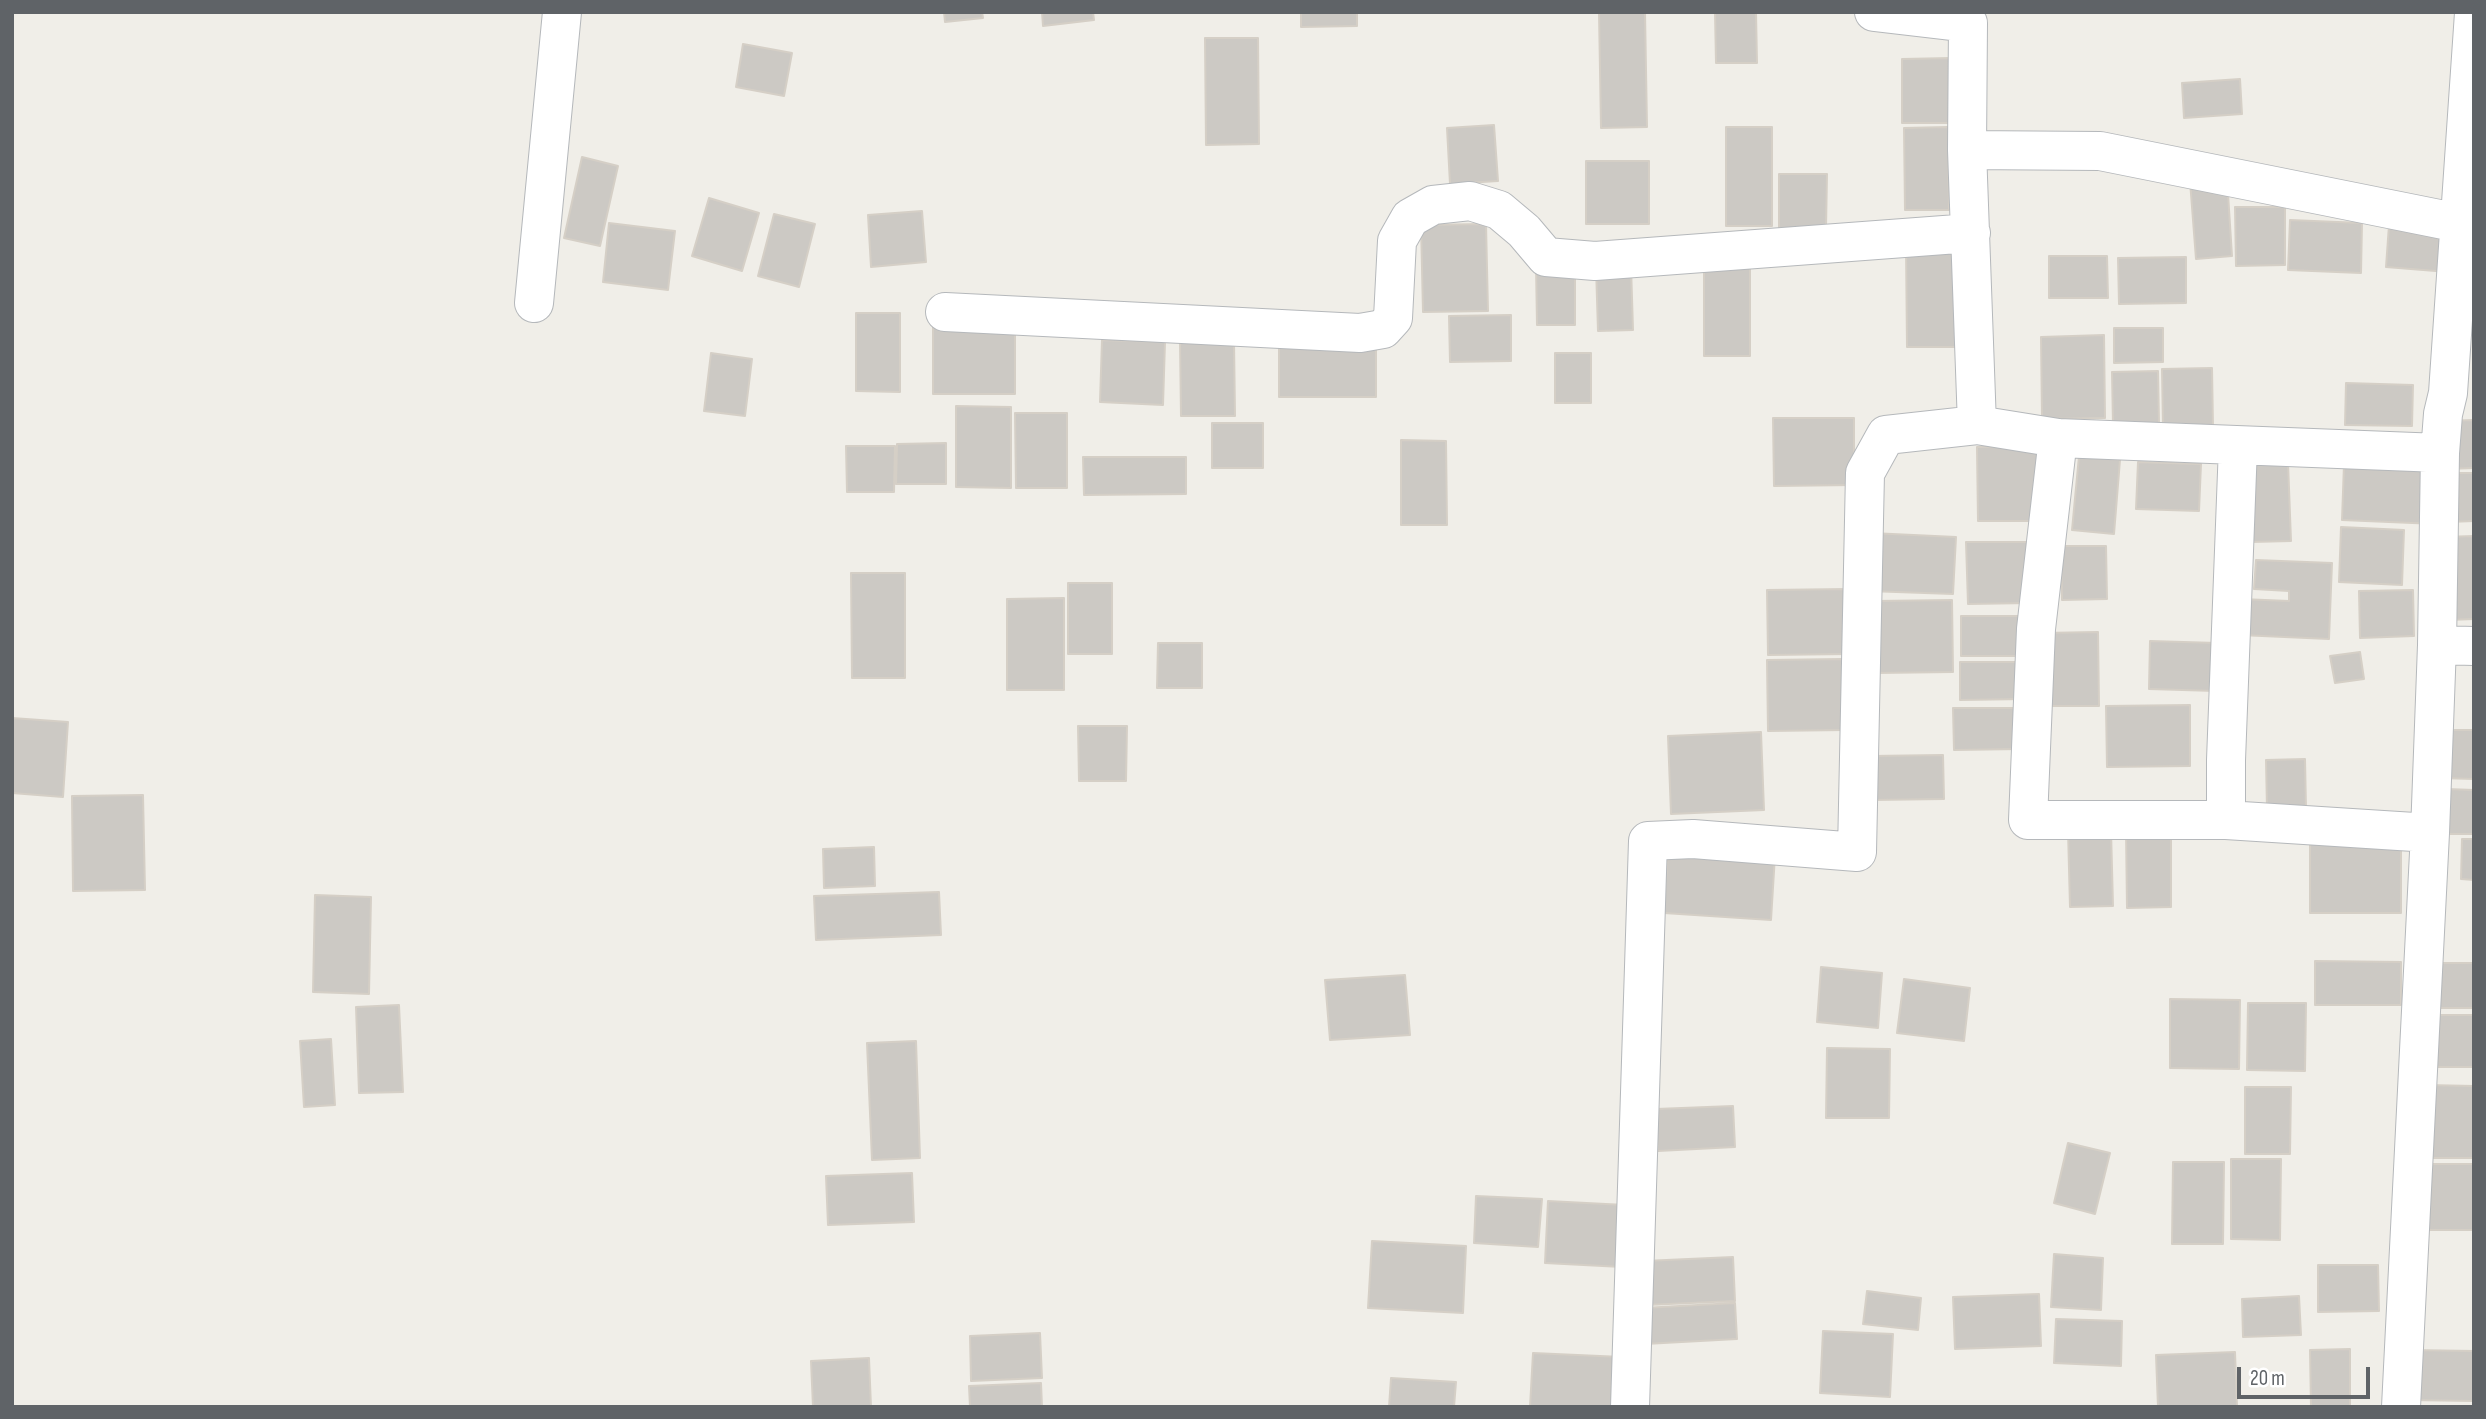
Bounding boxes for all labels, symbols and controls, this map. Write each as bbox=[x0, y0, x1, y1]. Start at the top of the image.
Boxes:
scale bar bbox=[2241, 1352, 2374, 1396]
text: 20 m bbox=[2250, 1366, 2285, 1391]

